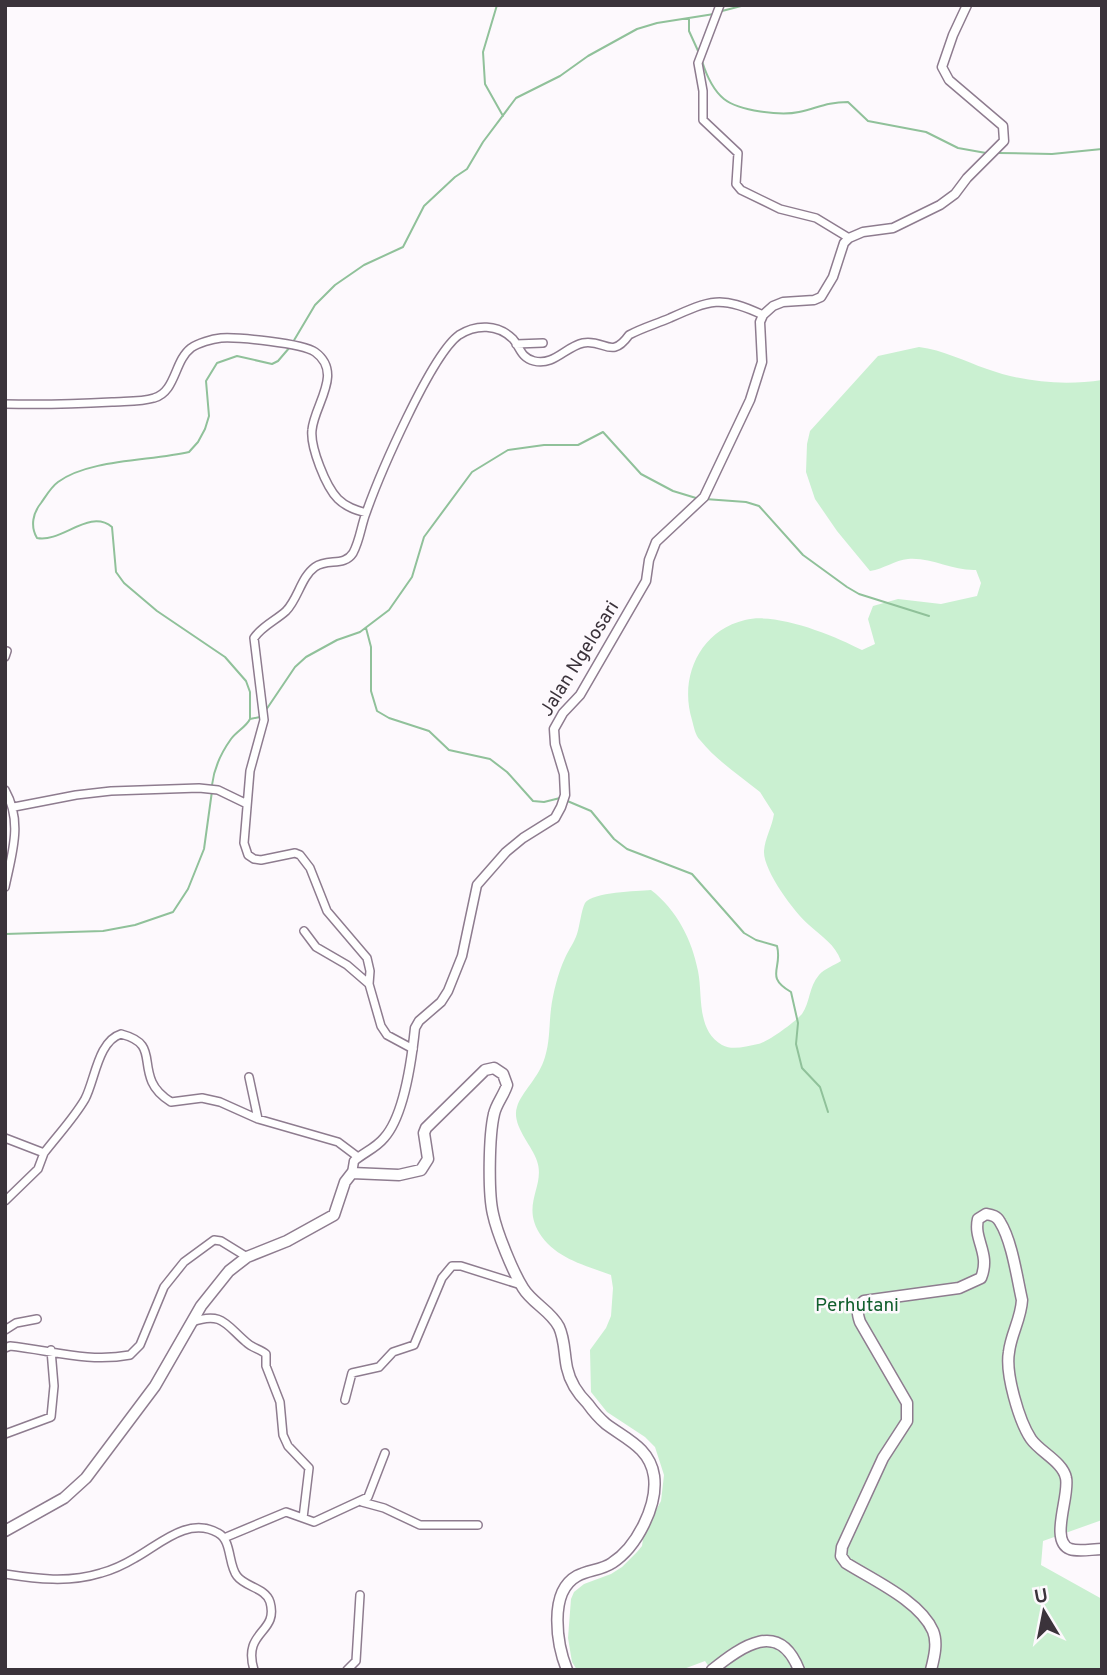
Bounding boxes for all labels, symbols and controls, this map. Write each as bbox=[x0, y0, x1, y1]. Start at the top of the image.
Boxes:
street label: Jalan Ngelosari bbox=[535, 597, 625, 721]
park label: Perhutani bbox=[815, 1294, 899, 1318]
north arrow bbox=[1009, 1577, 1079, 1647]
text: U bbox=[1033, 1584, 1050, 1610]

